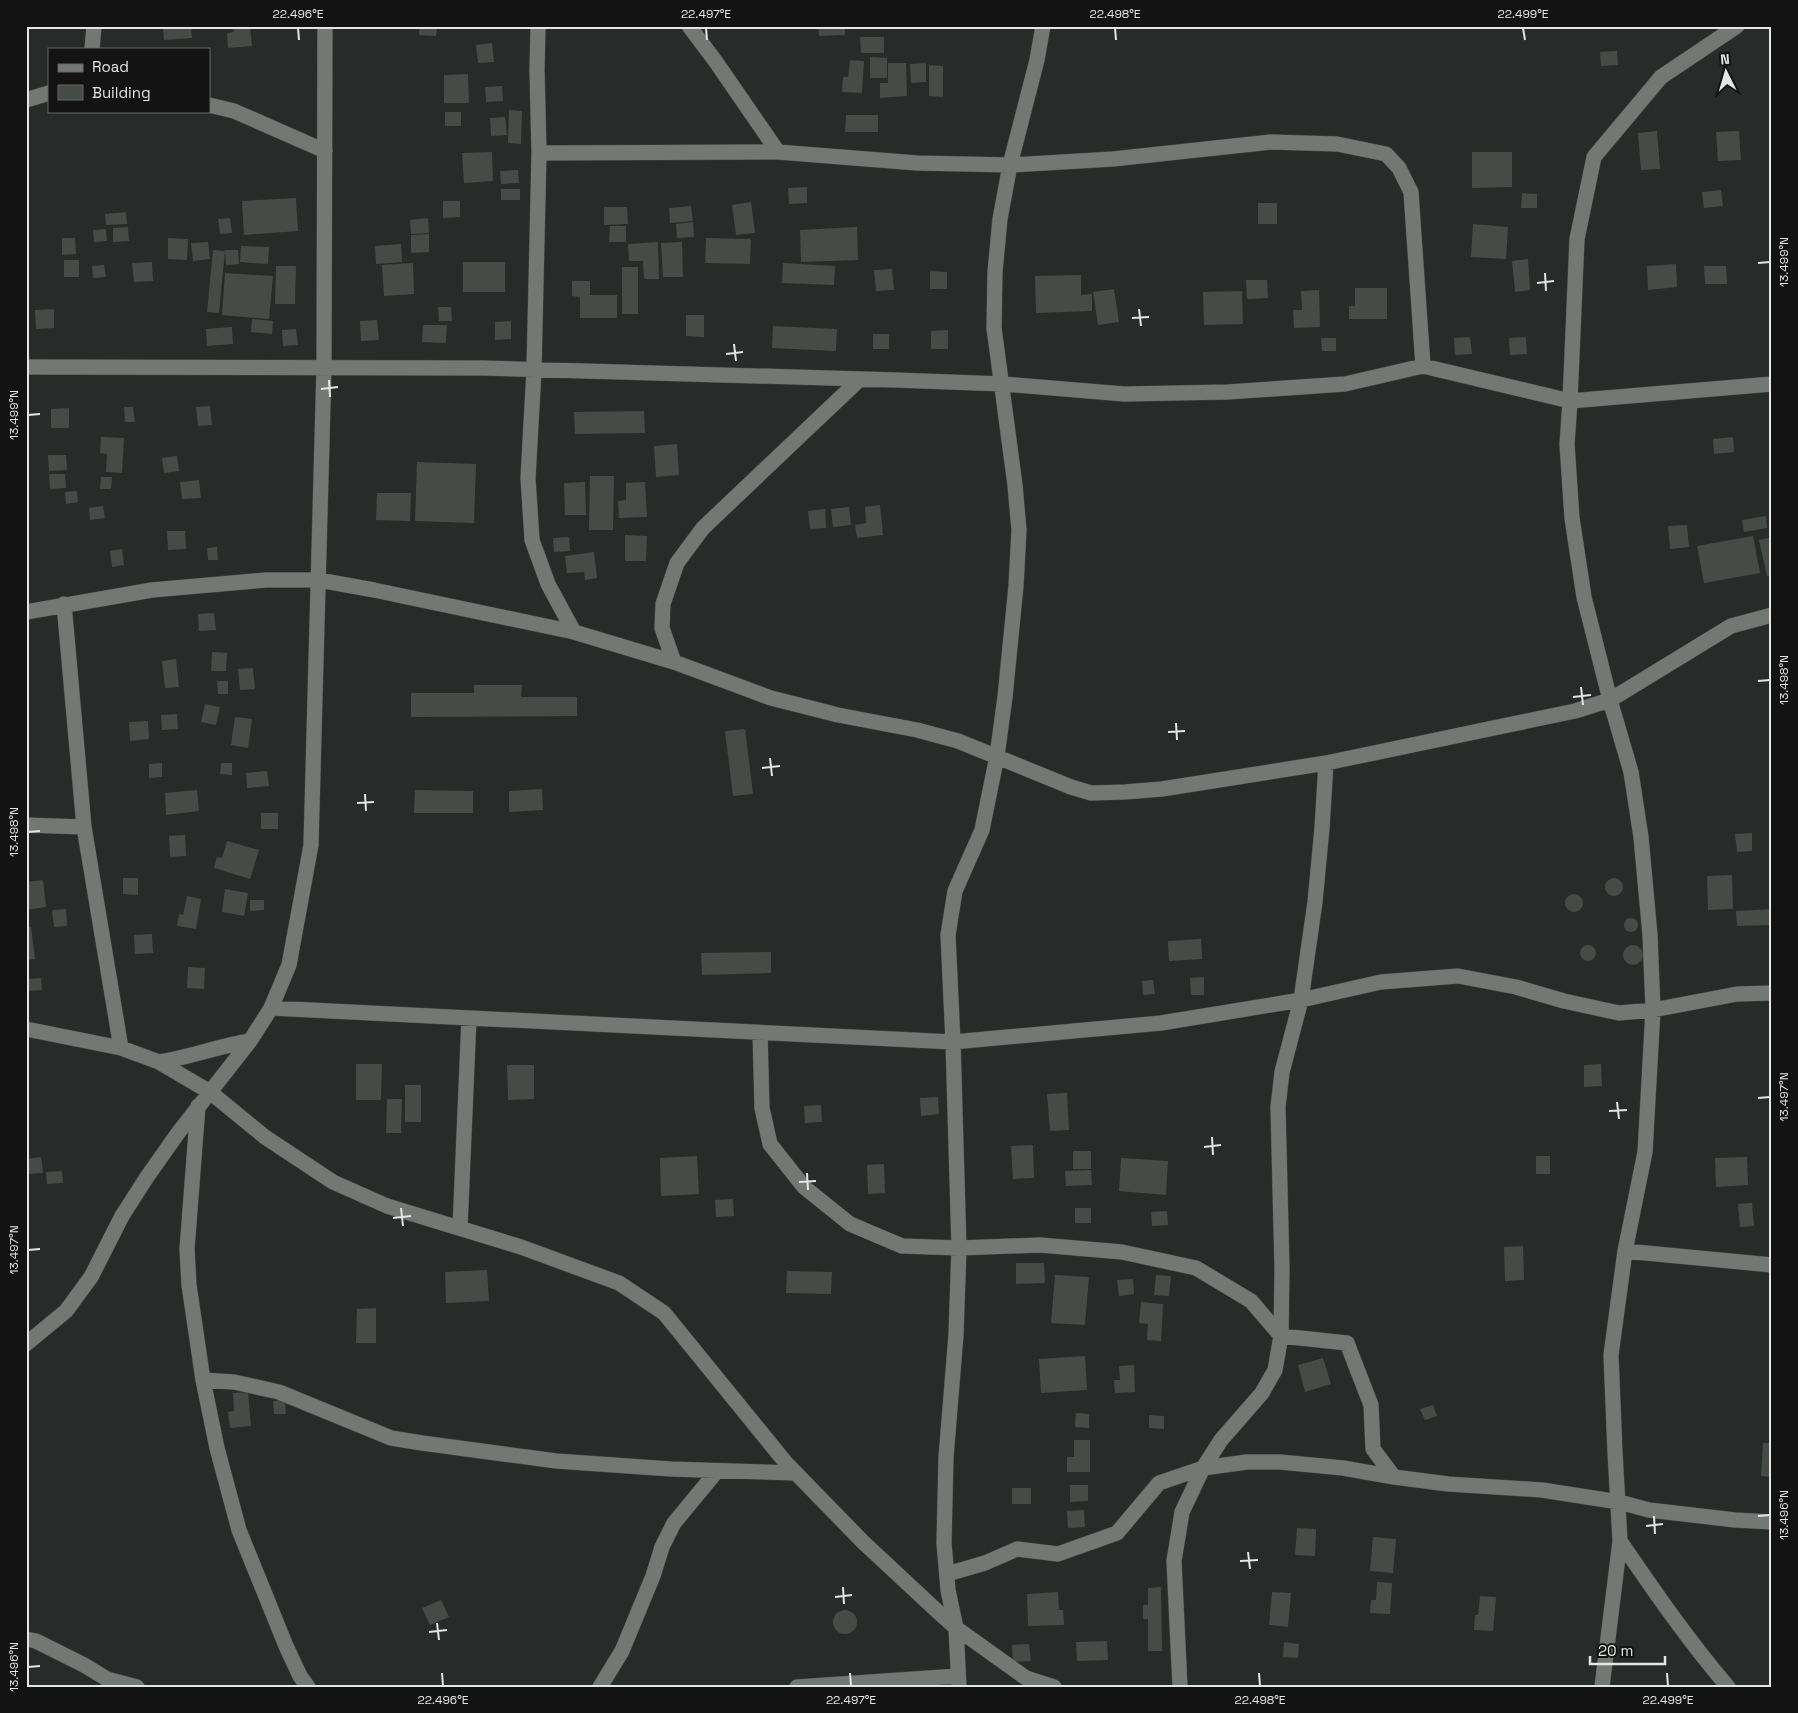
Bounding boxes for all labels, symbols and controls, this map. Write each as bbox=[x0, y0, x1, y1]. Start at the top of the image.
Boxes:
text: 22.496°E bbox=[272, 6, 324, 22]
text: 22.497°E bbox=[681, 6, 731, 22]
text: 22.498°E bbox=[1089, 6, 1141, 22]
text: 22.499°E bbox=[1497, 6, 1549, 22]
legend bbox=[48, 48, 210, 112]
north arrow bbox=[1700, 48, 1750, 98]
text: N bbox=[1719, 50, 1730, 68]
text: Road bbox=[92, 57, 129, 76]
text: Building bbox=[92, 83, 151, 102]
text: 13.499°N bbox=[1776, 237, 1792, 287]
text: 13.499°N bbox=[6, 390, 22, 440]
text: 13.498°N bbox=[1776, 655, 1792, 705]
text: 13.498°N bbox=[6, 807, 22, 857]
text: 13.497°N bbox=[1776, 1072, 1792, 1122]
text: 13.497°N bbox=[6, 1225, 22, 1275]
text: 13.496°N bbox=[1776, 1490, 1792, 1540]
scale bar bbox=[1590, 1633, 1666, 1665]
text: 20 m bbox=[1598, 1641, 1633, 1660]
text: 13.496°N bbox=[6, 1642, 22, 1692]
text: 22.496°E bbox=[417, 1692, 469, 1708]
text: 22.497°E bbox=[826, 1692, 876, 1708]
text: 22.498°E bbox=[1234, 1692, 1286, 1708]
text: 22.499°E bbox=[1642, 1692, 1694, 1708]

